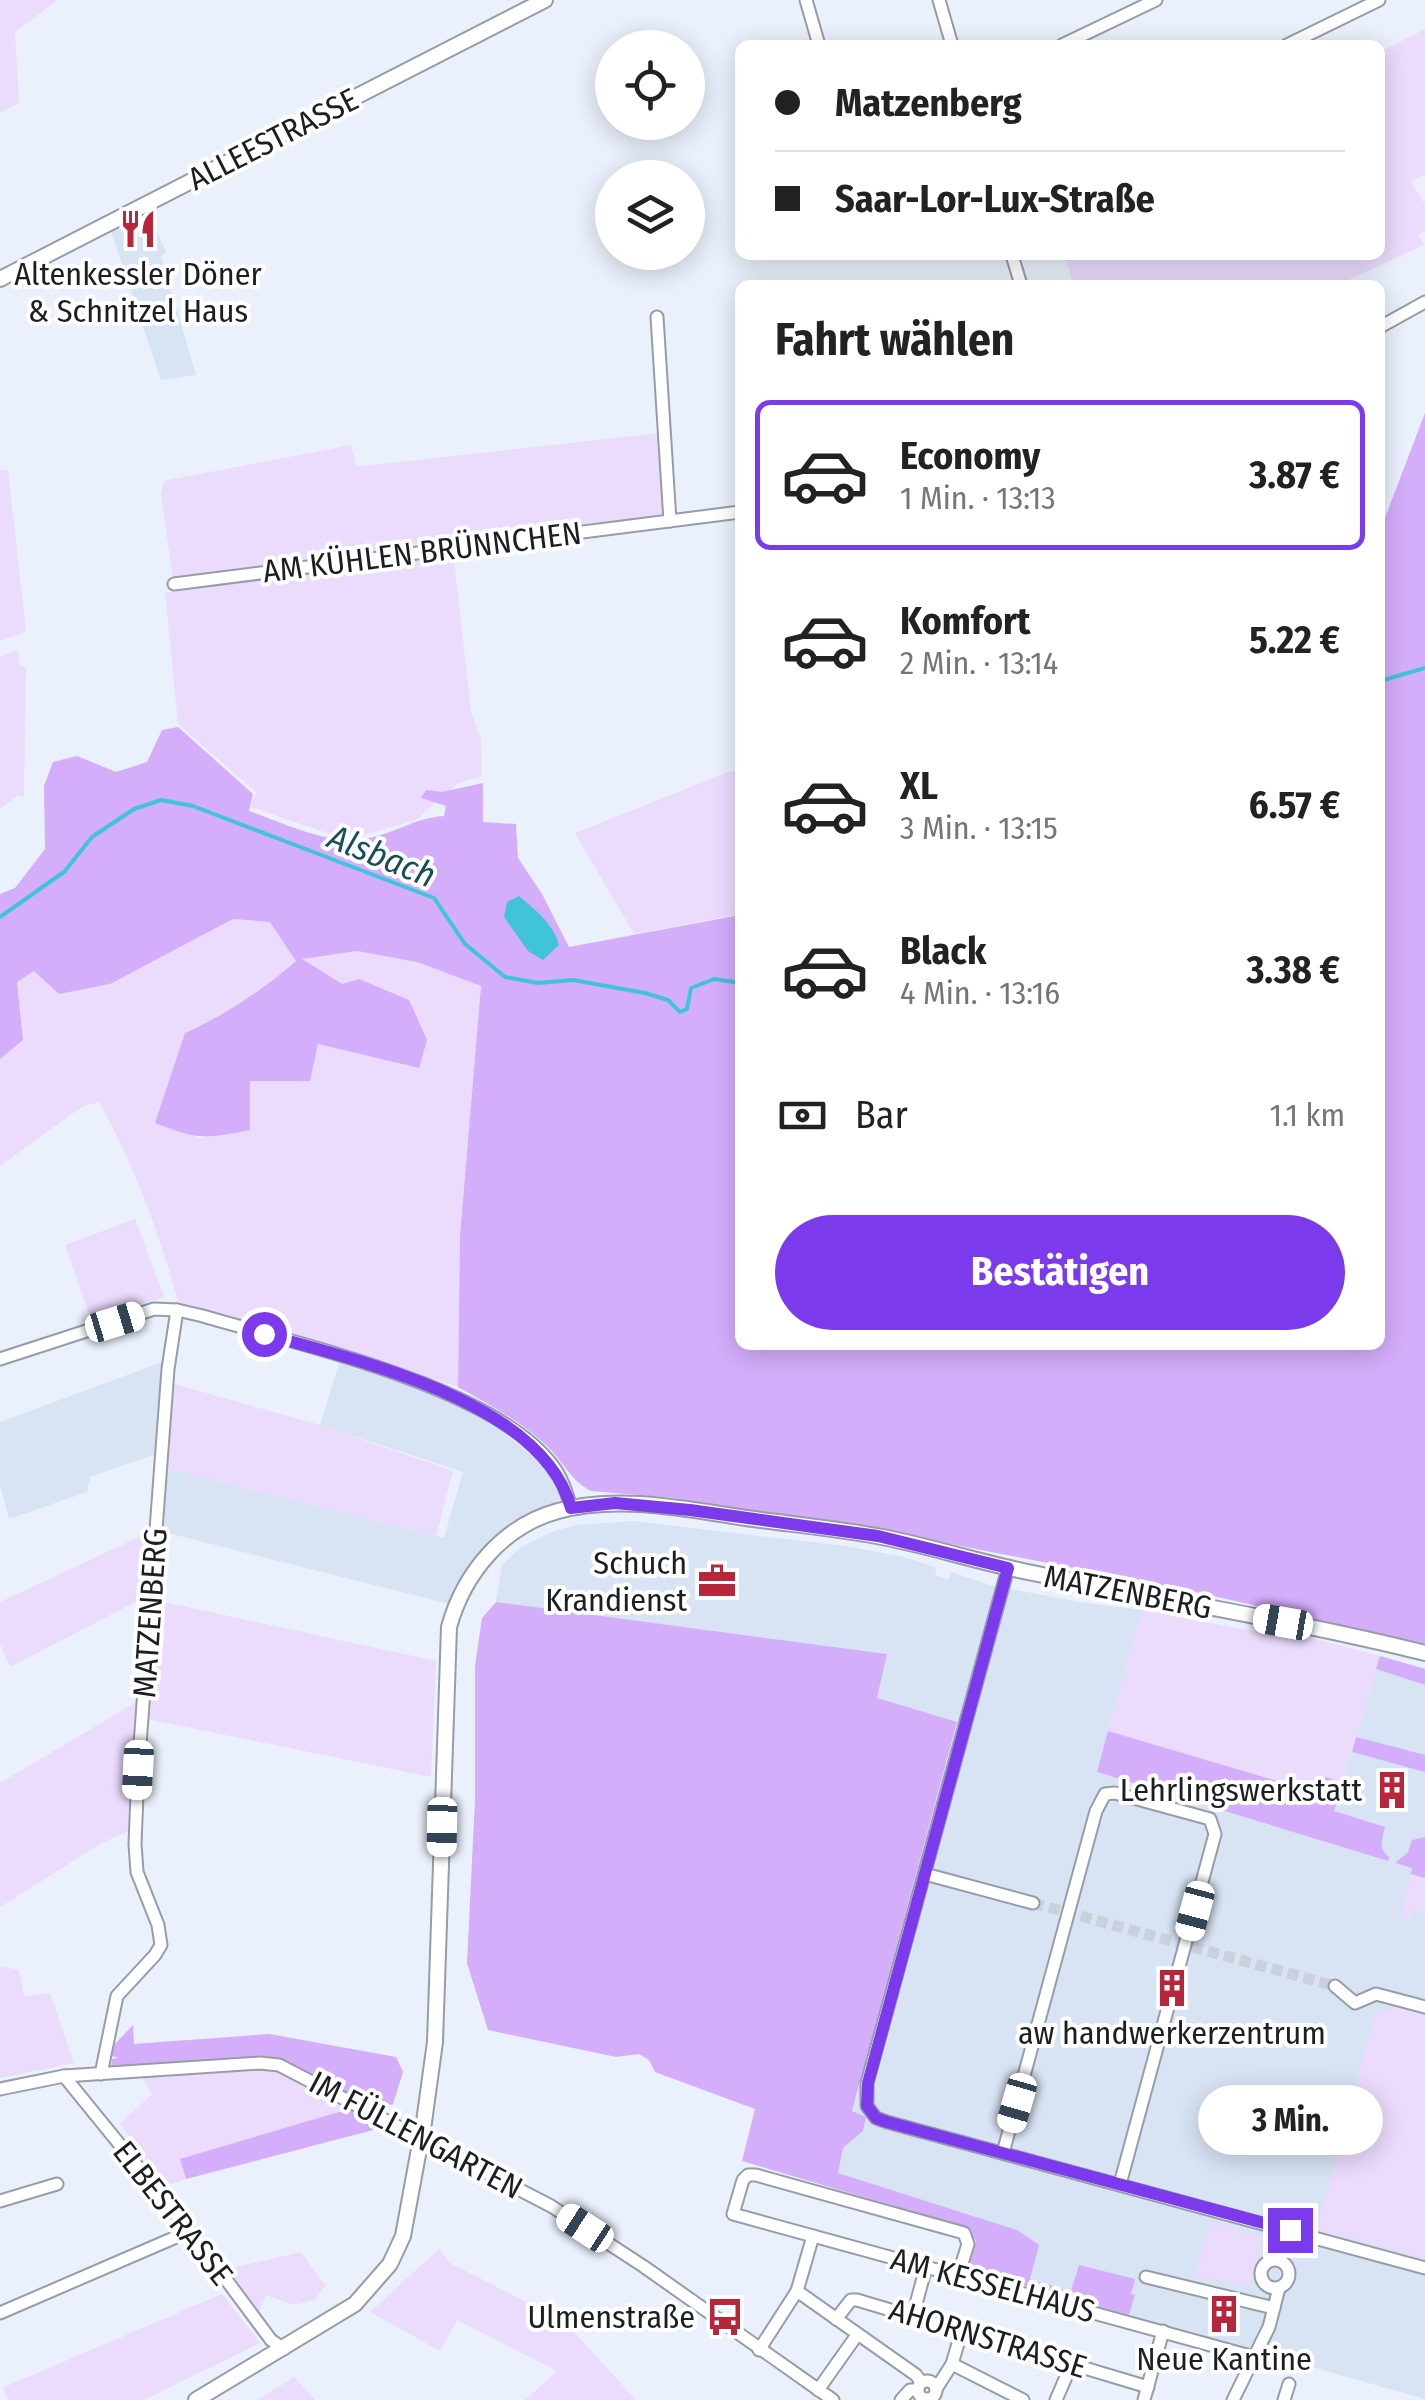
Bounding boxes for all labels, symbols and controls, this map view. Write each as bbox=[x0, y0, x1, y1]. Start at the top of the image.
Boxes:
map controls bbox=[595, 30, 705, 270]
button: locate bbox=[595, 30, 705, 140]
street label: ALLEESTRASSE bbox=[182, 80, 364, 198]
text: Matzenberg bbox=[835, 80, 1022, 126]
button: layers bbox=[595, 160, 705, 270]
text: Saar-Lor-Lux-Straße bbox=[835, 176, 1155, 222]
restaurant icon: Altenkessler Döner & Schnitzel Haus bbox=[117, 208, 159, 250]
place label: Altenkessler Döner & Schnitzel Haus bbox=[14, 255, 262, 330]
text: Fahrt wählen bbox=[775, 313, 1014, 367]
icon: car bbox=[780, 430, 870, 520]
text: Economy bbox=[900, 433, 1040, 479]
text: 3.87 € bbox=[1249, 452, 1340, 498]
text: 1 Min. · 13:13 bbox=[900, 479, 1056, 517]
street label: AM KÜHLEN BRÜNNCHEN bbox=[261, 514, 583, 590]
icon: car bbox=[780, 595, 870, 685]
text: Komfort bbox=[900, 598, 1030, 644]
text: 5.22 € bbox=[1249, 617, 1340, 663]
text: 2 Min. · 13:14 bbox=[900, 644, 1058, 682]
icon: car bbox=[780, 760, 870, 850]
text: XL bbox=[900, 763, 938, 809]
text: 6.57 € bbox=[1249, 782, 1340, 828]
text: 3 Min. · 13:15 bbox=[900, 809, 1058, 847]
water label: Alsbach bbox=[320, 815, 442, 896]
icon: car bbox=[780, 925, 870, 1015]
text: Black bbox=[900, 928, 986, 974]
text: 3.38 € bbox=[1246, 947, 1340, 993]
text: 4 Min. · 13:16 bbox=[900, 974, 1060, 1012]
icon: cash bbox=[775, 1088, 830, 1143]
text: Bar bbox=[855, 1092, 908, 1138]
text: 1.1 km bbox=[1269, 1096, 1345, 1134]
button: Bestätigen bbox=[775, 1215, 1345, 1330]
car bbox=[82, 1299, 148, 1345]
route start bbox=[242, 1312, 287, 1357]
street label: MATZENBERG bbox=[125, 1527, 175, 1699]
place label: Schuch Krandienst bbox=[545, 1544, 688, 1619]
street label: MATZENBERG bbox=[1041, 1557, 1215, 1627]
office icon: Schuch Krandienst bbox=[696, 1560, 738, 1602]
car bbox=[1251, 1602, 1315, 1642]
car bbox=[121, 1739, 155, 1801]
building icon: Lehrlingswerkstatt bbox=[1371, 1769, 1413, 1811]
place label: Lehrlingswerkstatt bbox=[1120, 1771, 1363, 1809]
car bbox=[426, 1797, 458, 1857]
car bbox=[1173, 1878, 1217, 1944]
building icon: aw handwerkerzentrum bbox=[1151, 1967, 1193, 2009]
place label: aw handwerkerzentrum bbox=[1018, 2014, 1326, 2052]
street label: IM FÜLLENGARTEN bbox=[303, 2063, 529, 2207]
car bbox=[994, 2070, 1040, 2136]
callout: 3 Min. bbox=[1198, 2085, 1382, 2155]
text: 3 Min. bbox=[1252, 2101, 1329, 2139]
street label: ELBESTRASSE bbox=[105, 2134, 241, 2292]
car bbox=[552, 2199, 618, 2257]
route end bbox=[1268, 2208, 1313, 2253]
street label: AM KESSELHAUS bbox=[887, 2240, 1099, 2330]
street label: AHORNSTRASSE bbox=[885, 2290, 1091, 2386]
building icon: Neue Kantine bbox=[1203, 2293, 1245, 2335]
bus stop icon: Ulmenstraße bbox=[704, 2296, 746, 2338]
place label: Ulmenstraße bbox=[528, 2298, 695, 2336]
place label: Neue Kantine bbox=[1136, 2340, 1312, 2378]

